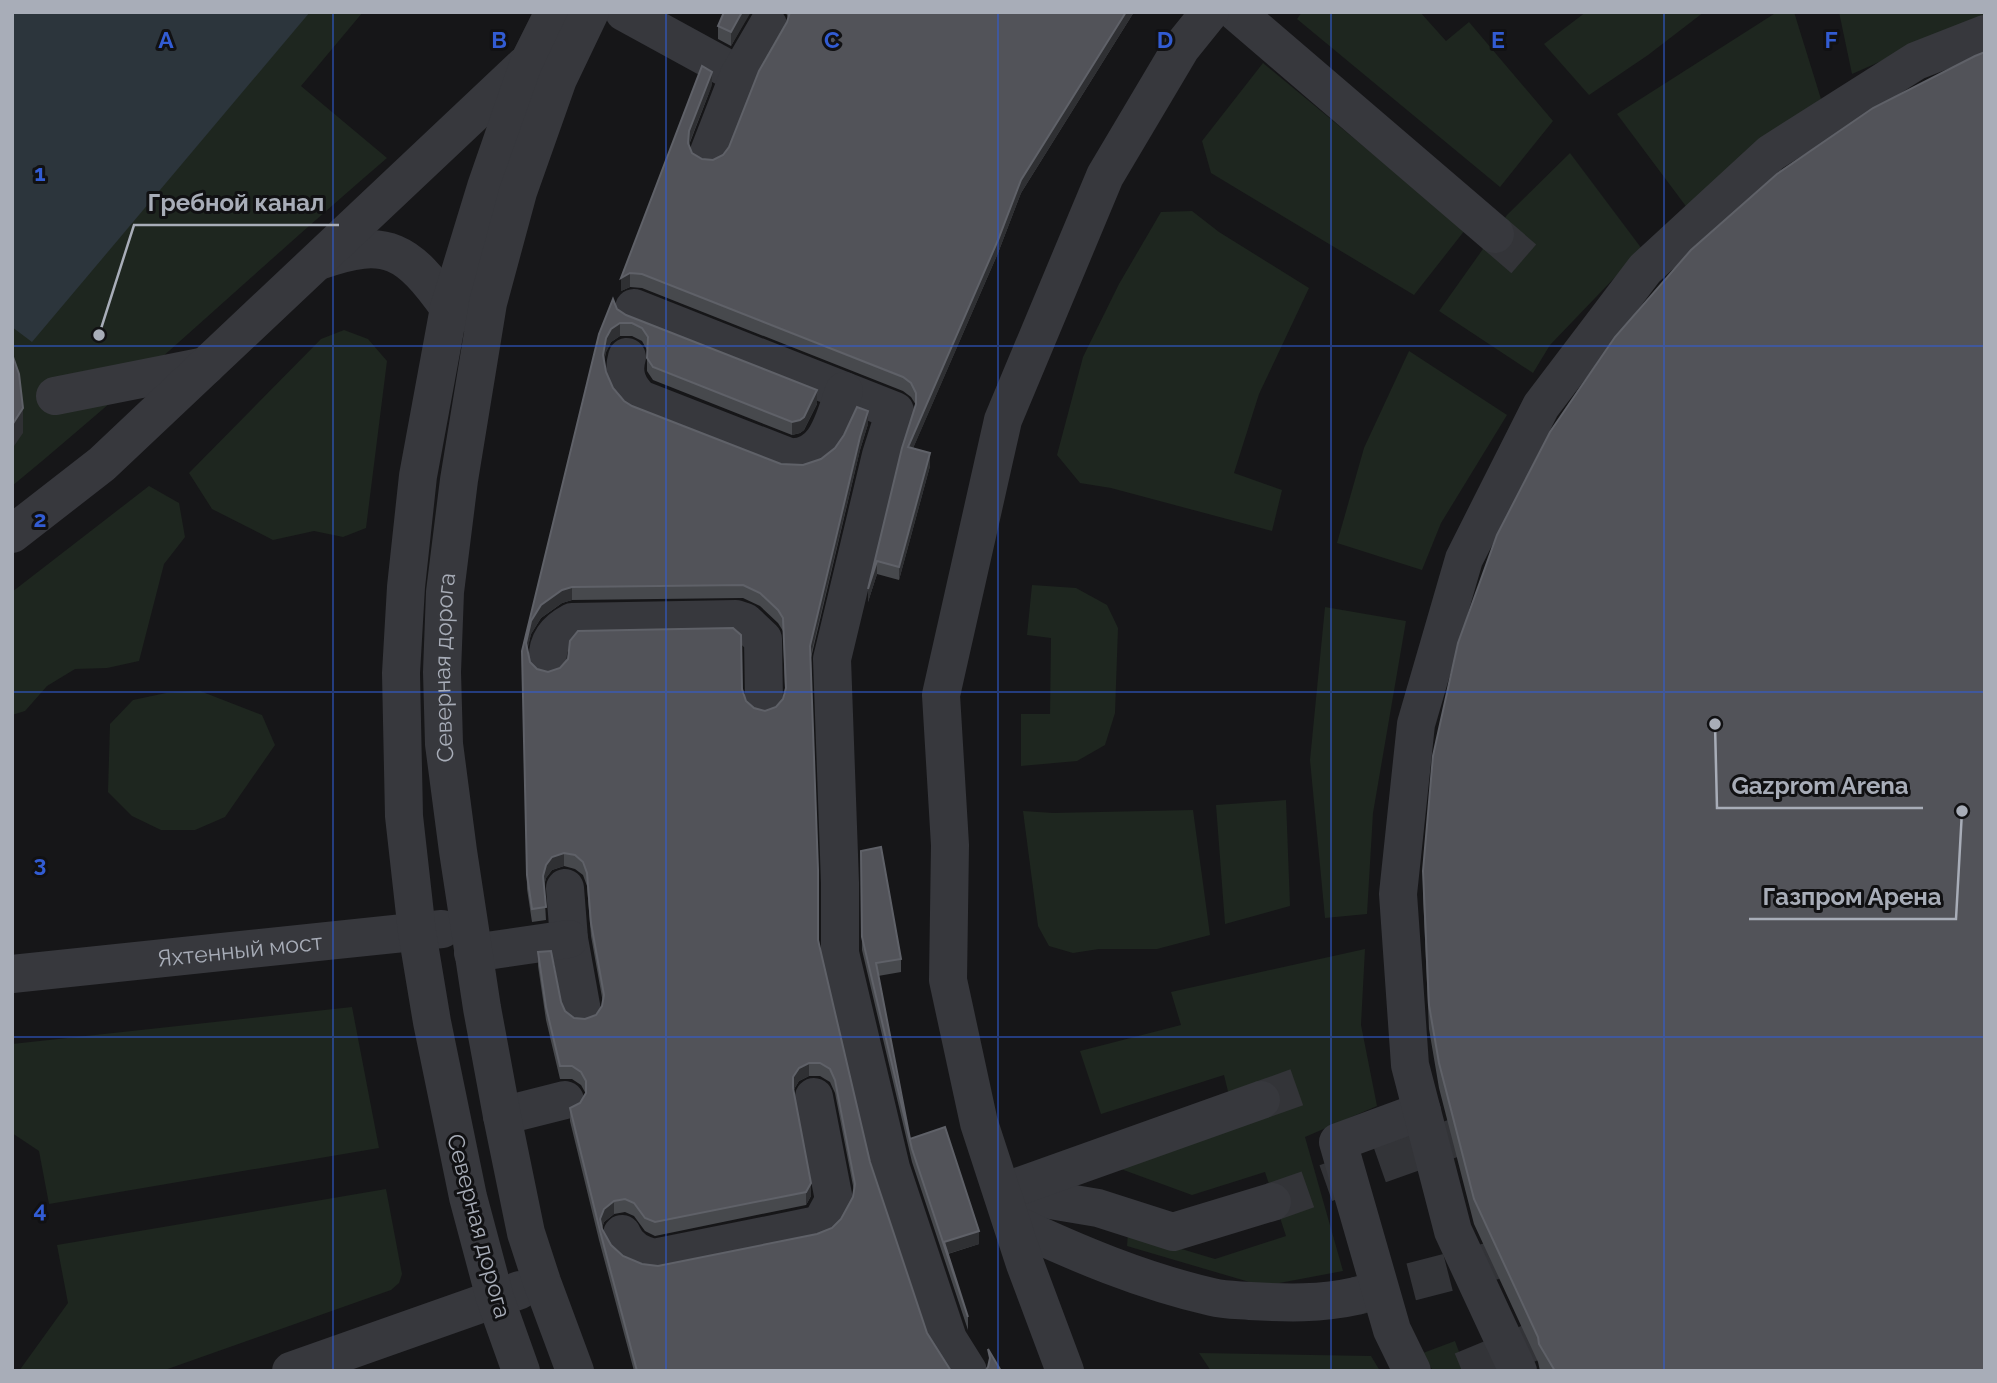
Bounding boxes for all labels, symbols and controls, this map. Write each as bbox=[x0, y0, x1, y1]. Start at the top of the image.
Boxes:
text: A bbox=[158, 26, 174, 53]
text: B bbox=[491, 26, 507, 53]
text: C bbox=[824, 26, 840, 53]
text: D bbox=[1157, 26, 1173, 53]
text: E bbox=[1491, 26, 1505, 53]
text: F bbox=[1824, 26, 1838, 53]
text: 1 bbox=[34, 159, 46, 186]
callout: Гребной канал bbox=[134, 180, 339, 225]
text: Гребной канал bbox=[148, 188, 324, 217]
text: 2 bbox=[34, 505, 46, 532]
street label: Северная дорога bbox=[428, 571, 460, 764]
callout: Gazprom Arena bbox=[1717, 763, 1923, 808]
text: Gazprom Arena bbox=[1731, 771, 1909, 800]
text: 3 bbox=[34, 850, 46, 877]
callout: Газпром Арена bbox=[1749, 874, 1956, 919]
text: Газпром Арена bbox=[1762, 882, 1942, 911]
street label: Яхтенный мост bbox=[156, 928, 324, 972]
street label: Северная дорога bbox=[442, 1131, 517, 1321]
text: 4 bbox=[33, 1196, 47, 1223]

